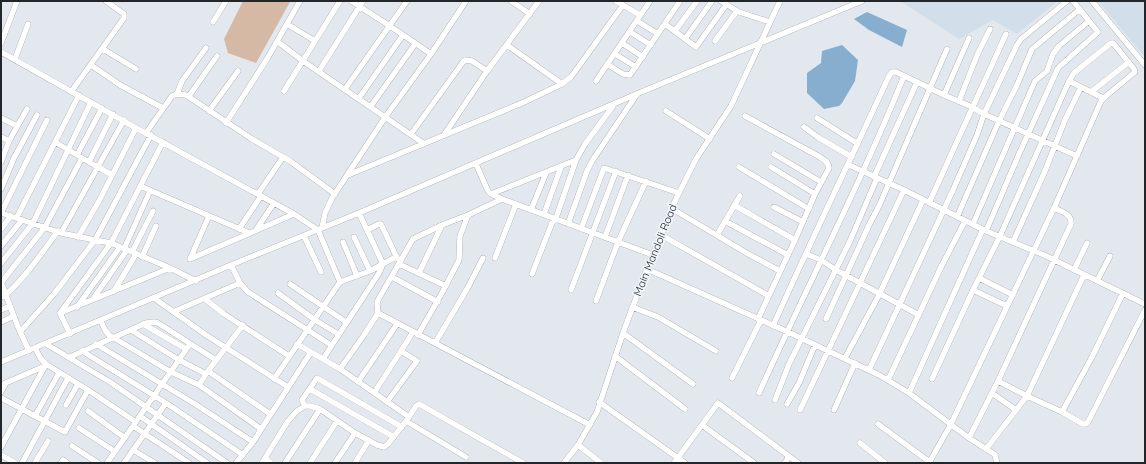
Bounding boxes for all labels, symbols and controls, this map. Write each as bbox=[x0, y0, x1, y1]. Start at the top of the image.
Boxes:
street label: Main Mandoli Road bbox=[630, 202, 680, 298]

